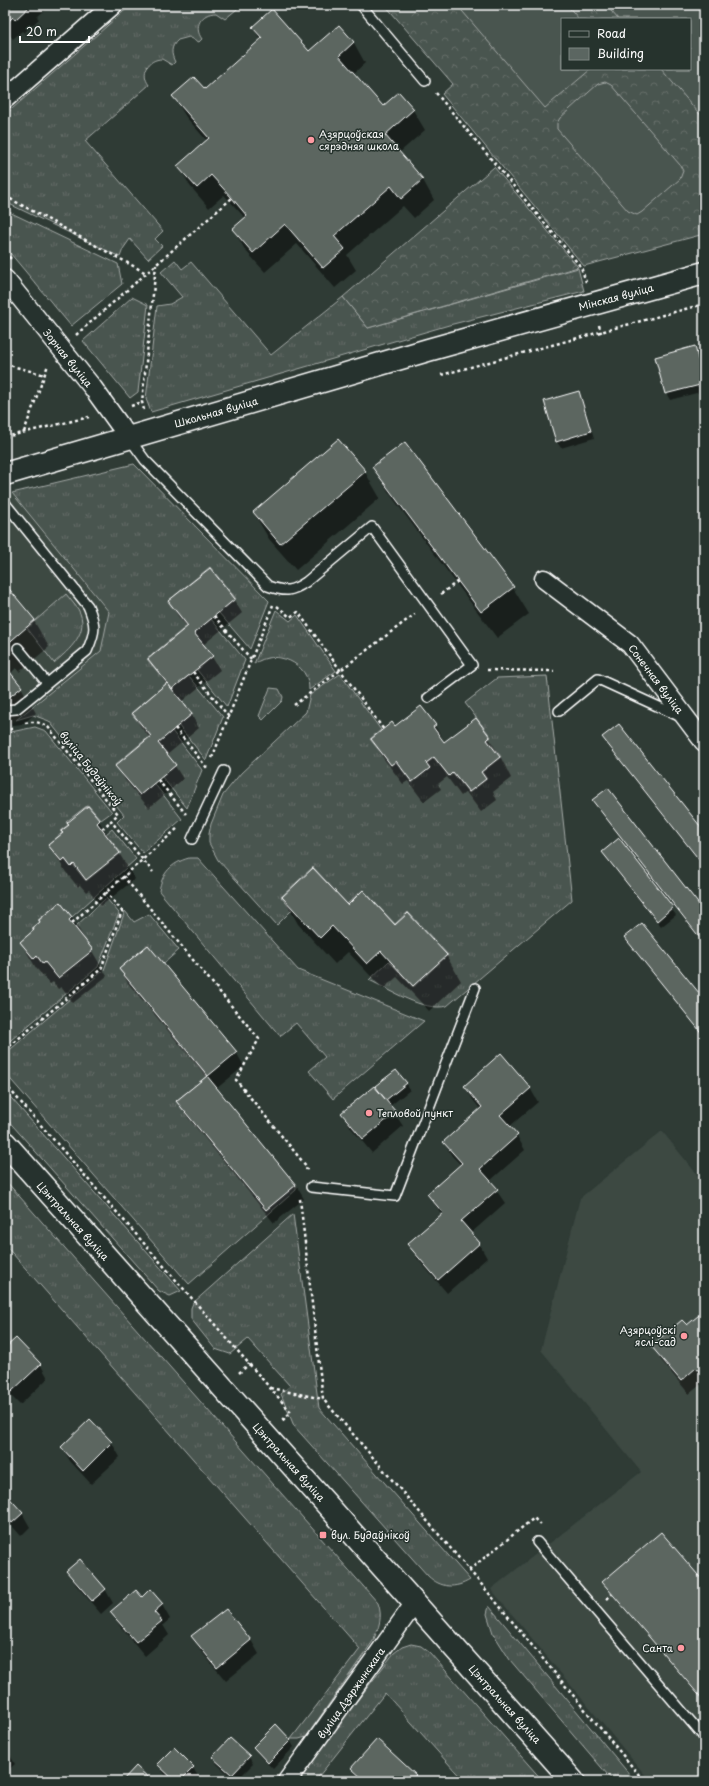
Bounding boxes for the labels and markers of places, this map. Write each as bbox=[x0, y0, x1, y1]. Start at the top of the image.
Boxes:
place label: Азярцоўская сярэдняя школа bbox=[319, 126, 400, 153]
marker: Азярцоўская сярэдняя школа bbox=[306, 135, 316, 145]
place label: Тепловой пункт bbox=[377, 1105, 453, 1121]
marker: Тепловой пункт bbox=[364, 1108, 374, 1118]
place label: Азярцоўскі яслі-сад bbox=[620, 1322, 676, 1349]
marker: Азярцоўскі яслі-сад bbox=[679, 1331, 689, 1341]
place label: вул. Будаўнікоў bbox=[331, 1527, 410, 1543]
marker: вул. Будаўнікоў bbox=[318, 1530, 328, 1540]
place label: Санта bbox=[642, 1640, 674, 1655]
marker: Санта bbox=[676, 1643, 686, 1653]

